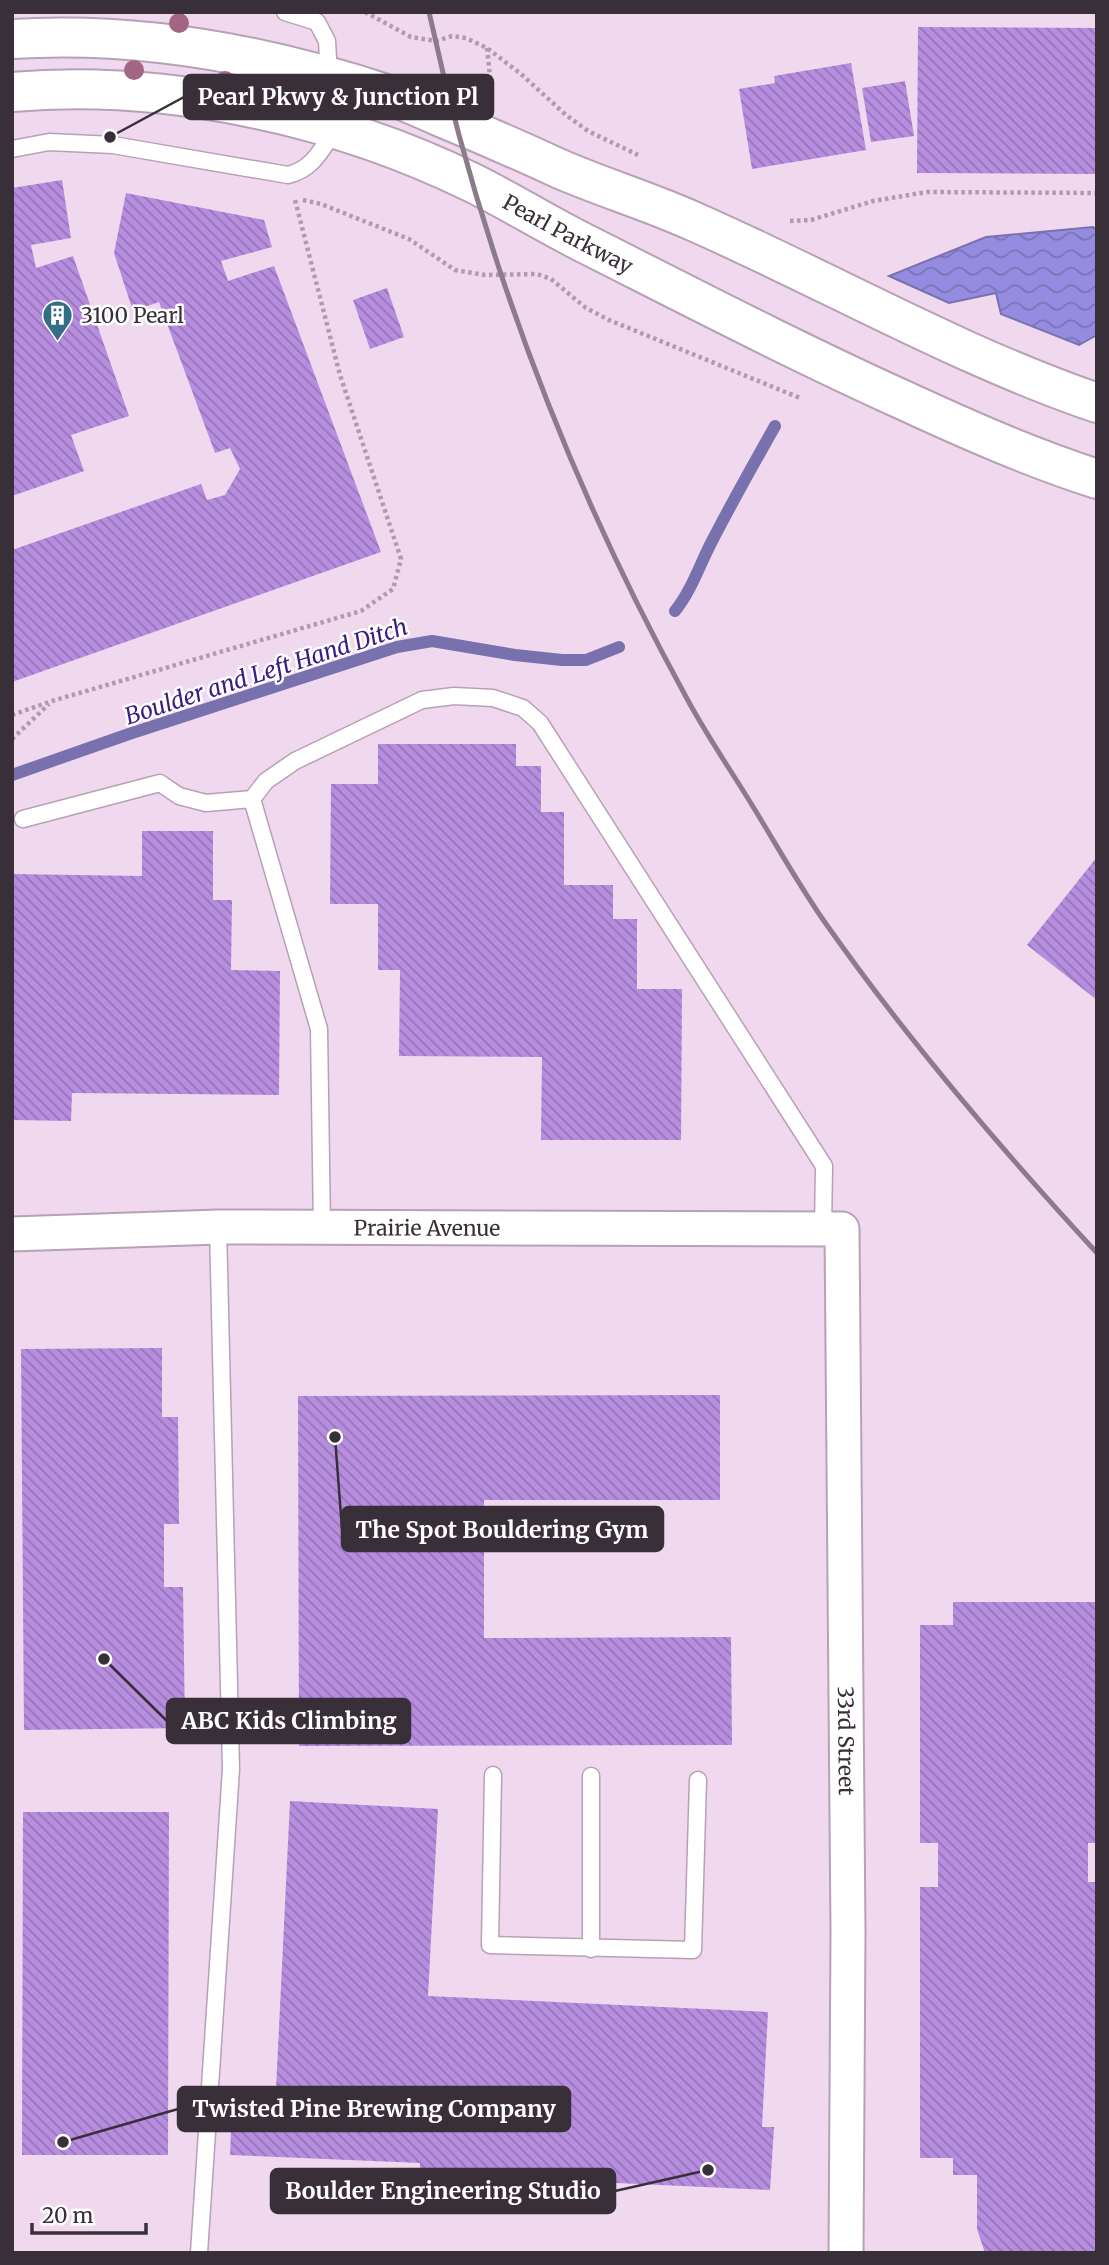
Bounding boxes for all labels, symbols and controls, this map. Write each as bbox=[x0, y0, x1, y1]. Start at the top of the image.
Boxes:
callout: Pearl Pkwy & Junction Pl bbox=[184, 75, 493, 119]
text: Pearl Pkwy & Junction Pl bbox=[198, 82, 479, 111]
street label: Pearl Parkway bbox=[498, 188, 638, 279]
building icon: 3100 Pearl bbox=[41, 298, 75, 342]
place label: 3100 Pearl bbox=[81, 302, 184, 329]
water label: Boulder and Left Hand Ditch bbox=[121, 612, 411, 730]
street label: Prairie Avenue bbox=[353, 1214, 500, 1241]
callout: The Spot Bouldering Gym bbox=[342, 1507, 663, 1551]
text: The Spot Bouldering Gym bbox=[356, 1515, 648, 1544]
street label: 33rd Street bbox=[832, 1686, 860, 1796]
callout: ABC Kids Climbing bbox=[167, 1699, 410, 1743]
text: ABC Kids Climbing bbox=[180, 1706, 397, 1735]
callout: Twisted Pine Brewing Company bbox=[178, 2087, 570, 2131]
text: Twisted Pine Brewing Company bbox=[192, 2094, 556, 2123]
callout: Boulder Engineering Studio bbox=[271, 2169, 615, 2213]
text: Boulder Engineering Studio bbox=[285, 2176, 601, 2205]
scale bar bbox=[32, 2192, 145, 2236]
text: 20 m bbox=[42, 2202, 94, 2229]

